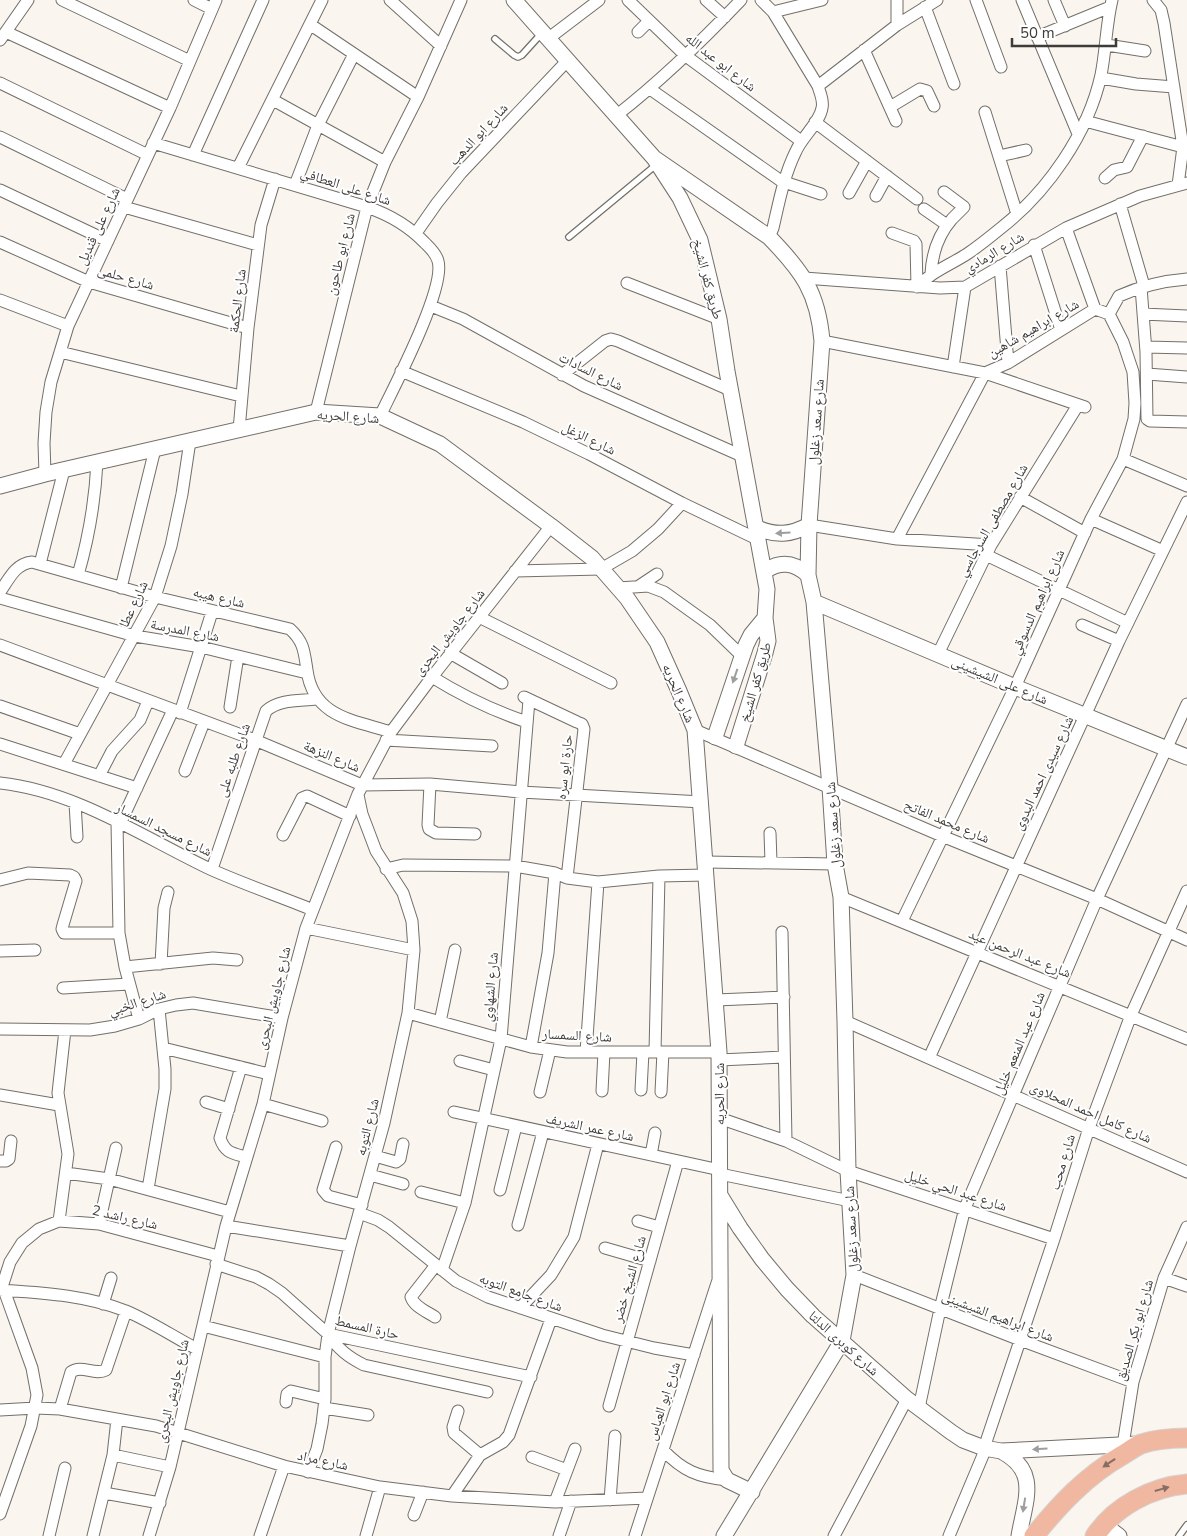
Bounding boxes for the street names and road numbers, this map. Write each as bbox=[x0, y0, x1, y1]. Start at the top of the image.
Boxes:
street label: شارع ابو عبد الله bbox=[681, 29, 760, 96]
street label: شارع ابو الدهب bbox=[444, 99, 512, 170]
street label: شارع على العطافي bbox=[298, 163, 393, 211]
street label: شارع على قنديل bbox=[72, 184, 125, 268]
street label: شارع ابو طاحون bbox=[321, 211, 360, 297]
street label: شارع الرمادي bbox=[961, 227, 1028, 279]
street label: طريق كفر الشيخ bbox=[688, 237, 727, 322]
street label: شارع حلمى bbox=[95, 260, 156, 295]
street label: شارع الحكمة bbox=[224, 268, 251, 334]
street label: شارع ابراهيم شاهين bbox=[984, 295, 1082, 362]
street label: شارع السادات bbox=[555, 348, 626, 395]
street label: شارع سعد زغلول bbox=[804, 378, 829, 466]
street label: شارع الحريه bbox=[316, 405, 380, 428]
street label: شارع الزغل bbox=[559, 417, 619, 460]
street label: شارع مصطفى السرجاسي bbox=[952, 460, 1034, 581]
street label: شارع ابراهيم الدسوقي bbox=[1006, 546, 1071, 659]
street label: شارع عطا bbox=[114, 578, 153, 631]
street label: شارع هيبه bbox=[191, 582, 247, 613]
street label: شارع جاويش البحرى bbox=[409, 585, 489, 680]
street label: شارع المدرسة bbox=[149, 614, 221, 646]
street label: طريق كفر الشيخ bbox=[735, 640, 776, 725]
street label: شارع على الشيشينى bbox=[949, 652, 1051, 709]
street label: شارع الحريه bbox=[658, 661, 700, 726]
street label: شارع سيدى احمد البدوى bbox=[1009, 713, 1078, 833]
street label: شارع طلبه على bbox=[212, 721, 255, 800]
street label: حارة ابو سره bbox=[552, 734, 577, 800]
street label: شارع النزهة bbox=[301, 736, 363, 777]
street label: شارع سعد زغلول bbox=[821, 781, 846, 869]
street label: شارع محمد الفاتح bbox=[901, 795, 993, 848]
street label: شارع مسجد السمسار bbox=[112, 797, 215, 861]
street label: شارع عبد الرحمن عيد bbox=[966, 924, 1074, 983]
street label: شارع جاويش البحرى bbox=[251, 944, 296, 1052]
street label: شارع الشهاوي bbox=[478, 951, 505, 1023]
street label: شارع الخبي bbox=[106, 984, 169, 1022]
street label: شارع عبد المنعم خليل bbox=[989, 989, 1050, 1098]
street label: شارع السمسار bbox=[541, 1024, 612, 1047]
street label: شارع الحريه bbox=[710, 1063, 729, 1125]
street label: شارع كامل احمد المحلاوى bbox=[1027, 1077, 1155, 1148]
street label: شارع التوبه bbox=[351, 1097, 384, 1158]
street label: شارع عمر الشريف bbox=[544, 1109, 636, 1146]
street label: شارع محب bbox=[1045, 1132, 1080, 1192]
street label: شارع عبد الحي خليل bbox=[902, 1165, 1009, 1217]
street label: شارع سعد زغلول bbox=[840, 1185, 863, 1273]
street label: شارع راشد 2 bbox=[90, 1201, 160, 1234]
street label: شارع الشيخ خضر bbox=[608, 1234, 651, 1326]
street label: شارع جامع التوبه bbox=[477, 1269, 565, 1316]
street label: شارع ابو بكر الصديق bbox=[1111, 1277, 1158, 1383]
street label: شارع ابراهيم الشيشينى bbox=[939, 1286, 1056, 1347]
street label: شارع كوبرى الدلتا bbox=[804, 1307, 883, 1380]
street label: حارة المسمط bbox=[333, 1311, 401, 1344]
street label: شارع جاويش البحرى bbox=[151, 1337, 194, 1445]
street label: شارع ابو العباس bbox=[642, 1359, 685, 1443]
street label: شارع مراد bbox=[296, 1446, 350, 1475]

